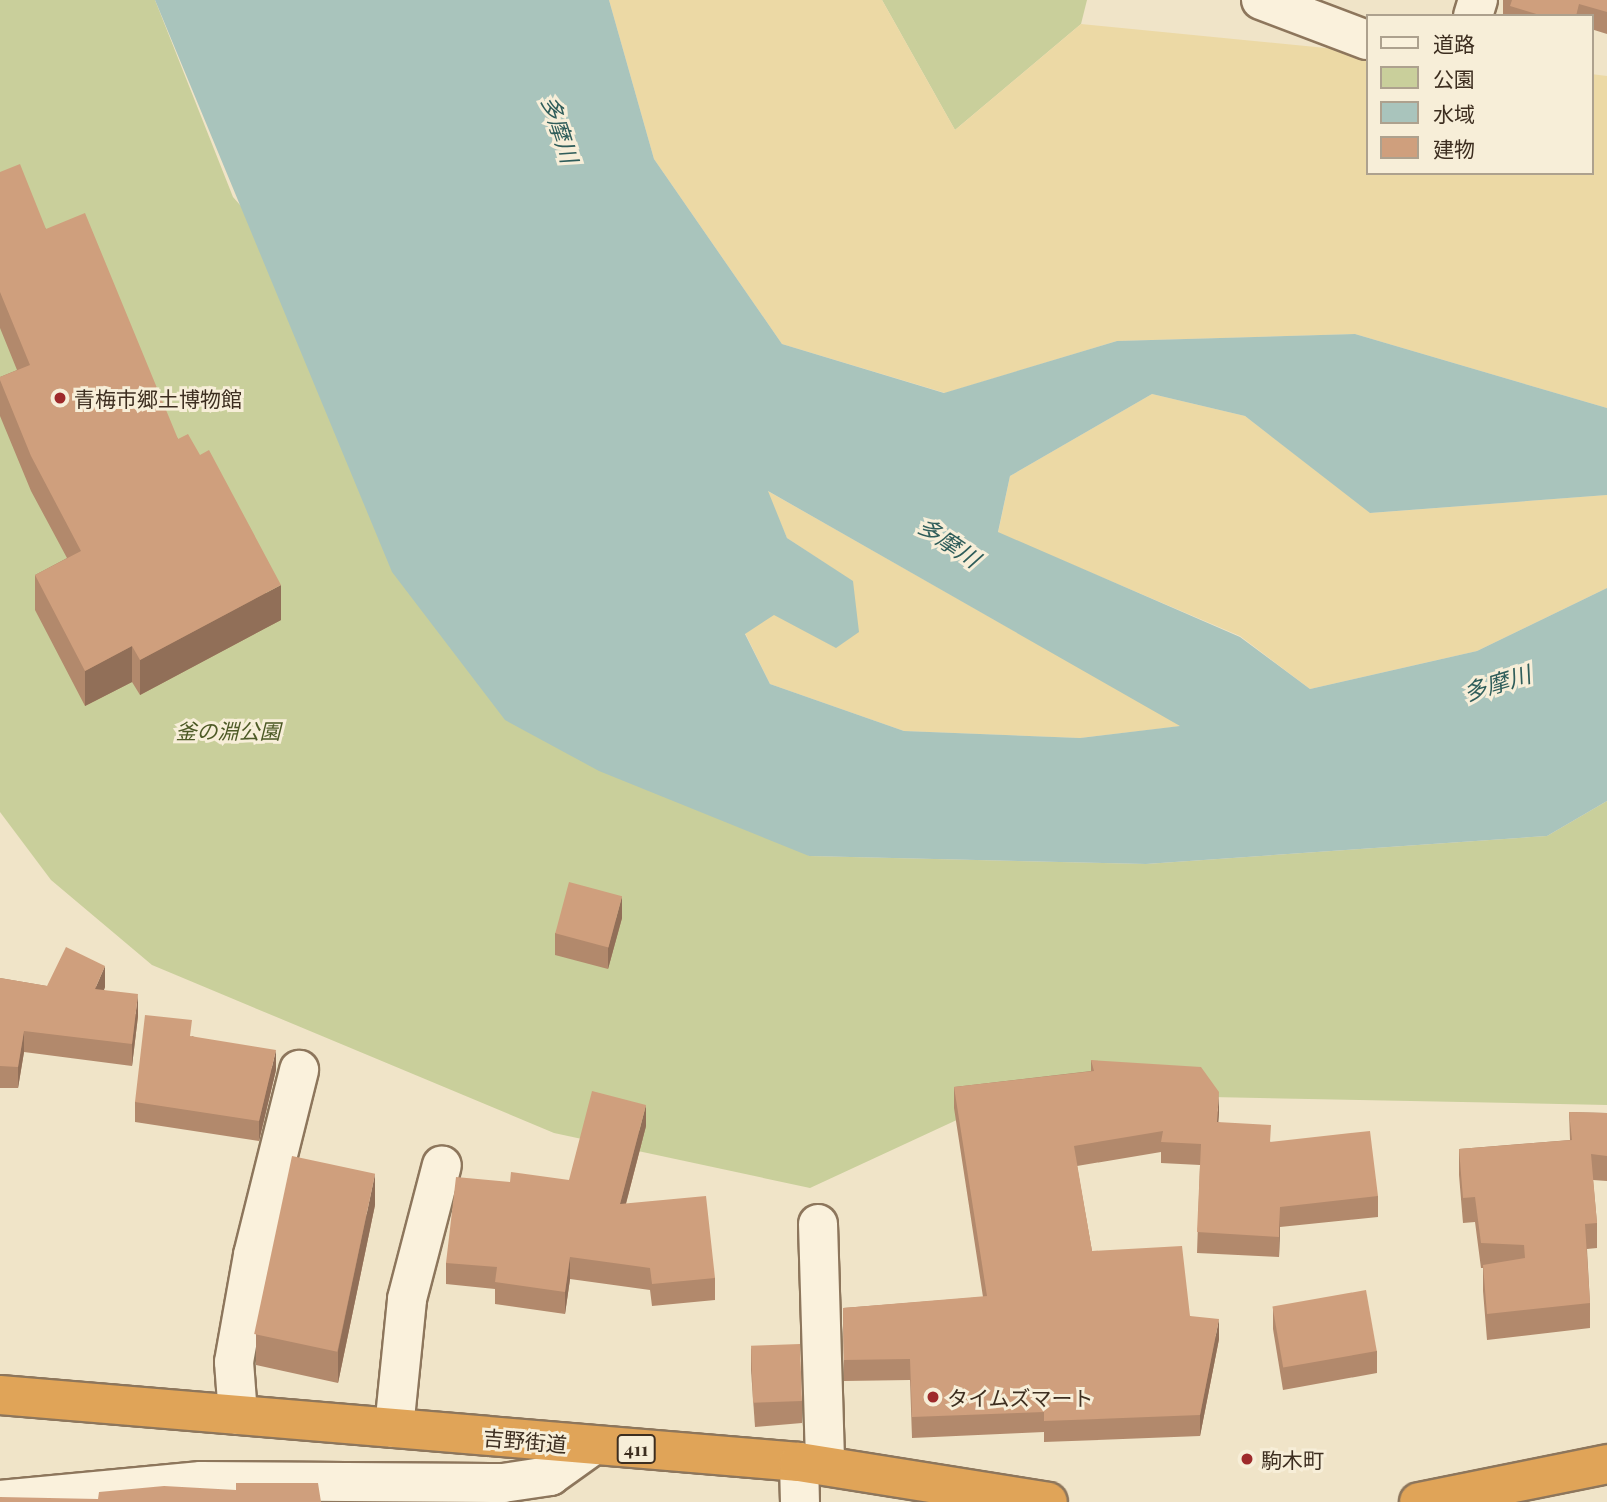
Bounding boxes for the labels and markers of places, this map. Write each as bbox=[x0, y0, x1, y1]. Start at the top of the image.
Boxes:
place label: 青梅市郷土博物館 bbox=[74, 385, 242, 411]
marker: 青梅市郷土博物館 bbox=[52, 390, 68, 406]
place label: タイムズマート bbox=[947, 1384, 1094, 1410]
marker: タイムズマート bbox=[925, 1389, 941, 1405]
place label: 駒木町 bbox=[1261, 1446, 1324, 1472]
marker: 駒木町 bbox=[1239, 1451, 1255, 1467]

